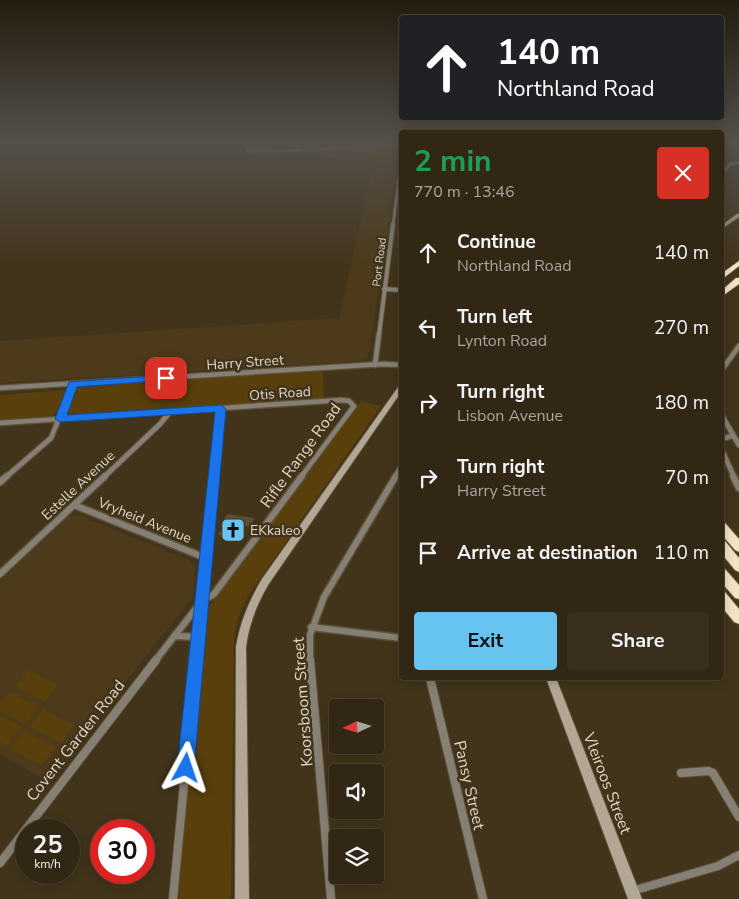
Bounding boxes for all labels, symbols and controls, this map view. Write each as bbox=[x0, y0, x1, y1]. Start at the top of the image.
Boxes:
text: 140 m bbox=[497, 29, 600, 76]
icon: ahead bbox=[414, 35, 479, 100]
text: Northland Road bbox=[497, 74, 655, 104]
text: 2 min bbox=[414, 141, 492, 182]
button: close bbox=[657, 147, 709, 199]
text: 770 m · 13:46 bbox=[414, 181, 515, 203]
text: Continue bbox=[457, 229, 536, 255]
street label: Port Road bbox=[369, 237, 390, 287]
icon: ahead bbox=[414, 239, 442, 267]
text: 140 m bbox=[654, 240, 709, 266]
text: Northland Road bbox=[457, 255, 572, 277]
text: Turn left bbox=[457, 304, 532, 330]
icon: left bbox=[414, 314, 442, 342]
text: 270 m bbox=[654, 315, 709, 341]
text: Lynton Road bbox=[457, 330, 547, 352]
street label: Harry Street bbox=[206, 350, 284, 375]
pin bbox=[145, 357, 187, 399]
icon: arrive bbox=[152, 364, 180, 392]
text: Turn right bbox=[457, 379, 544, 405]
street label: Otis Road bbox=[249, 382, 312, 405]
icon: right bbox=[414, 389, 442, 417]
text: 180 m bbox=[654, 390, 709, 416]
street label: Rifle Range Road bbox=[255, 399, 346, 512]
text: Lisbon Avenue bbox=[457, 405, 563, 427]
street label: Estelle Avenue bbox=[38, 446, 119, 524]
text: Turn right bbox=[457, 454, 544, 480]
icon: right bbox=[414, 464, 442, 492]
text: 70 m bbox=[665, 465, 709, 491]
text: Harry Street bbox=[457, 480, 546, 502]
street label: Vryheid Avenue bbox=[94, 493, 195, 548]
church icon: EKkaleo bbox=[220, 517, 246, 543]
place label: EKkaleo bbox=[250, 521, 301, 540]
icon: arrive bbox=[414, 539, 442, 567]
text: Arrive at destination bbox=[457, 540, 638, 566]
text: 110 m bbox=[654, 540, 709, 566]
button: Exit bbox=[414, 612, 557, 670]
button: Share bbox=[567, 612, 709, 670]
street label: Koorsboom Street bbox=[287, 636, 318, 767]
street label: Covent Garden Road bbox=[21, 675, 130, 806]
north arrow bbox=[329, 699, 384, 754]
map controls bbox=[329, 699, 384, 884]
street label: Vleiroos Street bbox=[577, 729, 637, 838]
street label: Pansy Street bbox=[448, 738, 490, 832]
position arrow bbox=[159, 741, 211, 793]
button: sound bbox=[329, 764, 384, 819]
speed limit sign: 30 bbox=[90, 819, 155, 884]
text: 25 bbox=[32, 828, 63, 862]
button: layers bbox=[329, 829, 384, 884]
text: km/h bbox=[34, 856, 61, 872]

